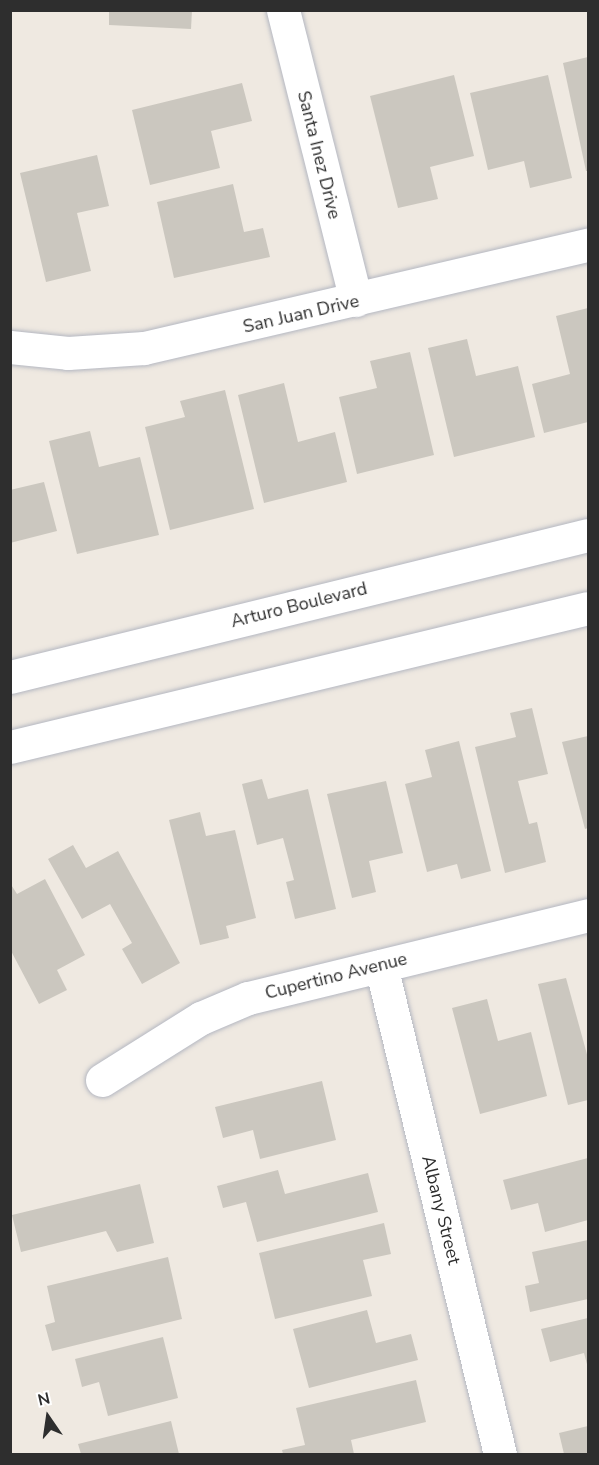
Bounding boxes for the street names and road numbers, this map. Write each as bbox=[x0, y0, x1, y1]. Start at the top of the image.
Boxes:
street label: Santa Inez Drive bbox=[293, 89, 345, 221]
street label: San Juan Drive bbox=[241, 290, 361, 338]
street label: Arturo Boulevard bbox=[229, 578, 369, 632]
street label: Cupertino Avenue bbox=[263, 948, 409, 1004]
street label: Albany Street bbox=[417, 1153, 465, 1267]

